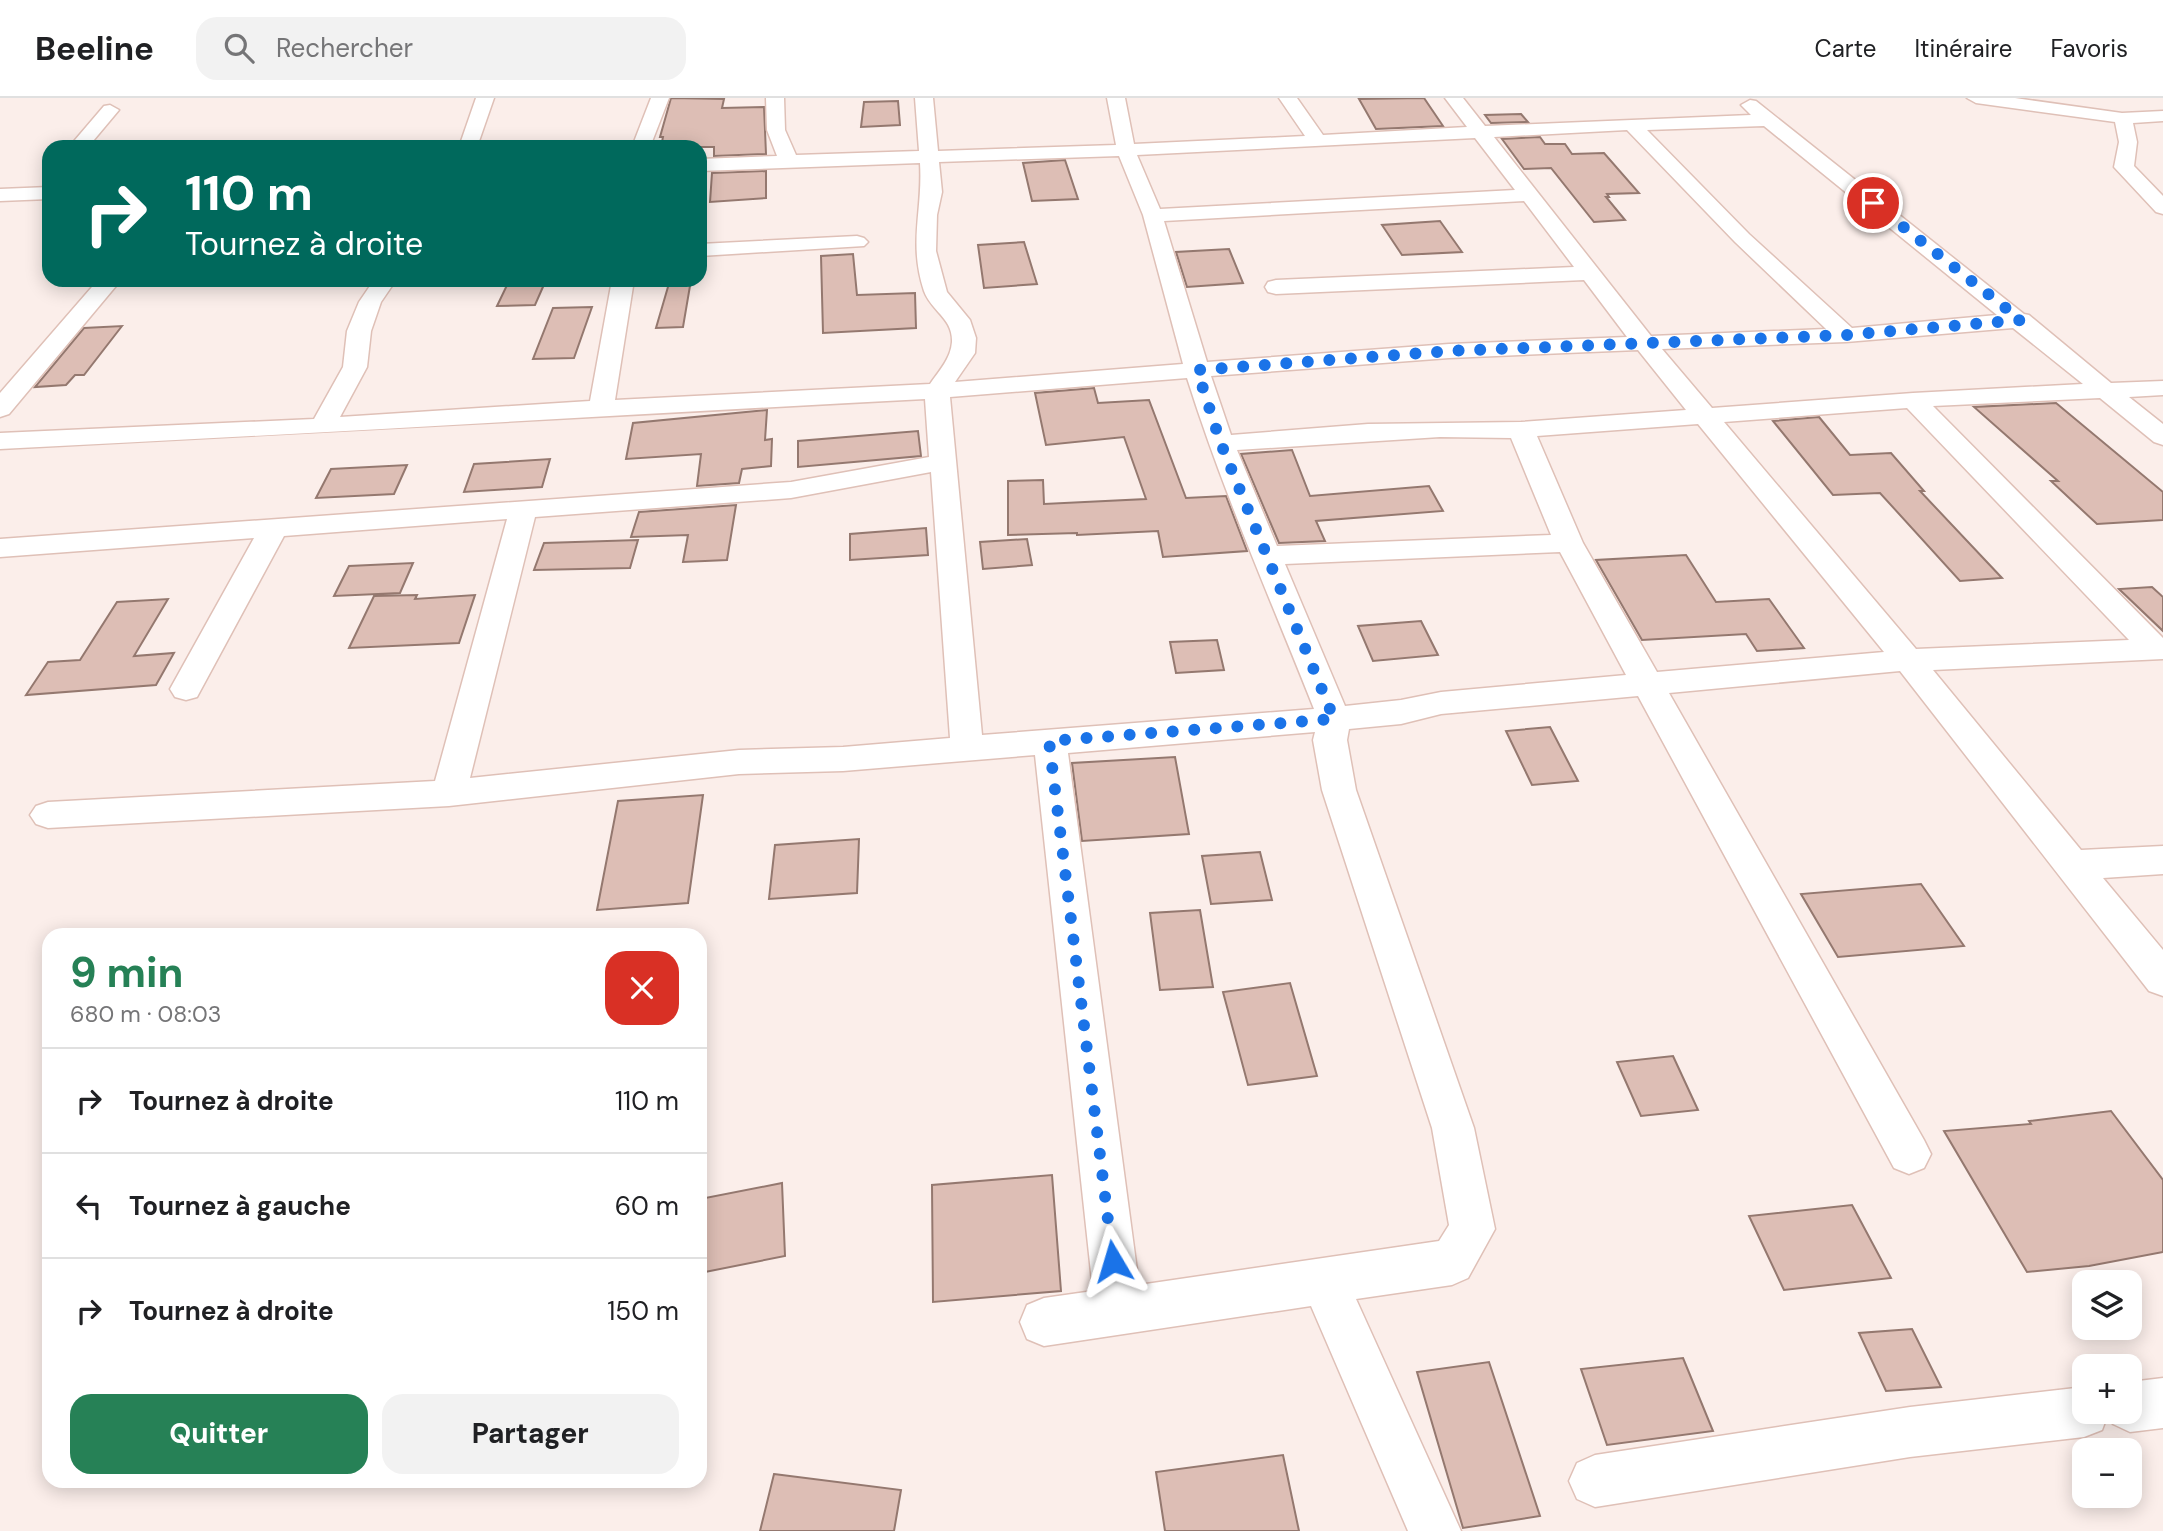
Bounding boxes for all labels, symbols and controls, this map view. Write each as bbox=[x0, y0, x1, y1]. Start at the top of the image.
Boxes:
search box bbox=[196, 17, 686, 80]
text: Beeline bbox=[35, 27, 154, 70]
icon: search bbox=[220, 29, 258, 67]
text: Rechercher bbox=[276, 31, 413, 65]
text: Carte bbox=[1815, 33, 1876, 64]
text: Itinéraire bbox=[1914, 33, 2012, 64]
text: Favoris bbox=[2050, 33, 2128, 64]
text: 110 m bbox=[185, 161, 313, 225]
icon: right bbox=[70, 168, 161, 259]
pin bbox=[1843, 173, 1903, 233]
icon: arrive bbox=[1854, 184, 1892, 222]
text: Tournez à droite bbox=[185, 223, 423, 265]
text: 9 min bbox=[70, 945, 183, 1000]
button: close bbox=[605, 951, 679, 1025]
text: 680 m · 08:03 bbox=[70, 999, 221, 1029]
icon: right bbox=[70, 1082, 108, 1120]
text: Tournez à droite bbox=[129, 1084, 334, 1118]
text: 110 m bbox=[615, 1084, 679, 1118]
icon: left bbox=[70, 1187, 108, 1225]
text: Tournez à gauche bbox=[129, 1189, 351, 1223]
text: 60 m bbox=[615, 1189, 679, 1223]
position arrow bbox=[1076, 1224, 1150, 1298]
map controls bbox=[2072, 1270, 2142, 1508]
button: layers bbox=[2072, 1270, 2142, 1340]
icon: right bbox=[70, 1292, 108, 1330]
text: Tournez à droite bbox=[129, 1294, 334, 1328]
text: 150 m bbox=[607, 1294, 679, 1328]
button: + bbox=[2072, 1354, 2142, 1424]
button: Quitter bbox=[70, 1394, 368, 1474]
button: Partager bbox=[382, 1394, 679, 1474]
button: − bbox=[2072, 1438, 2142, 1508]

